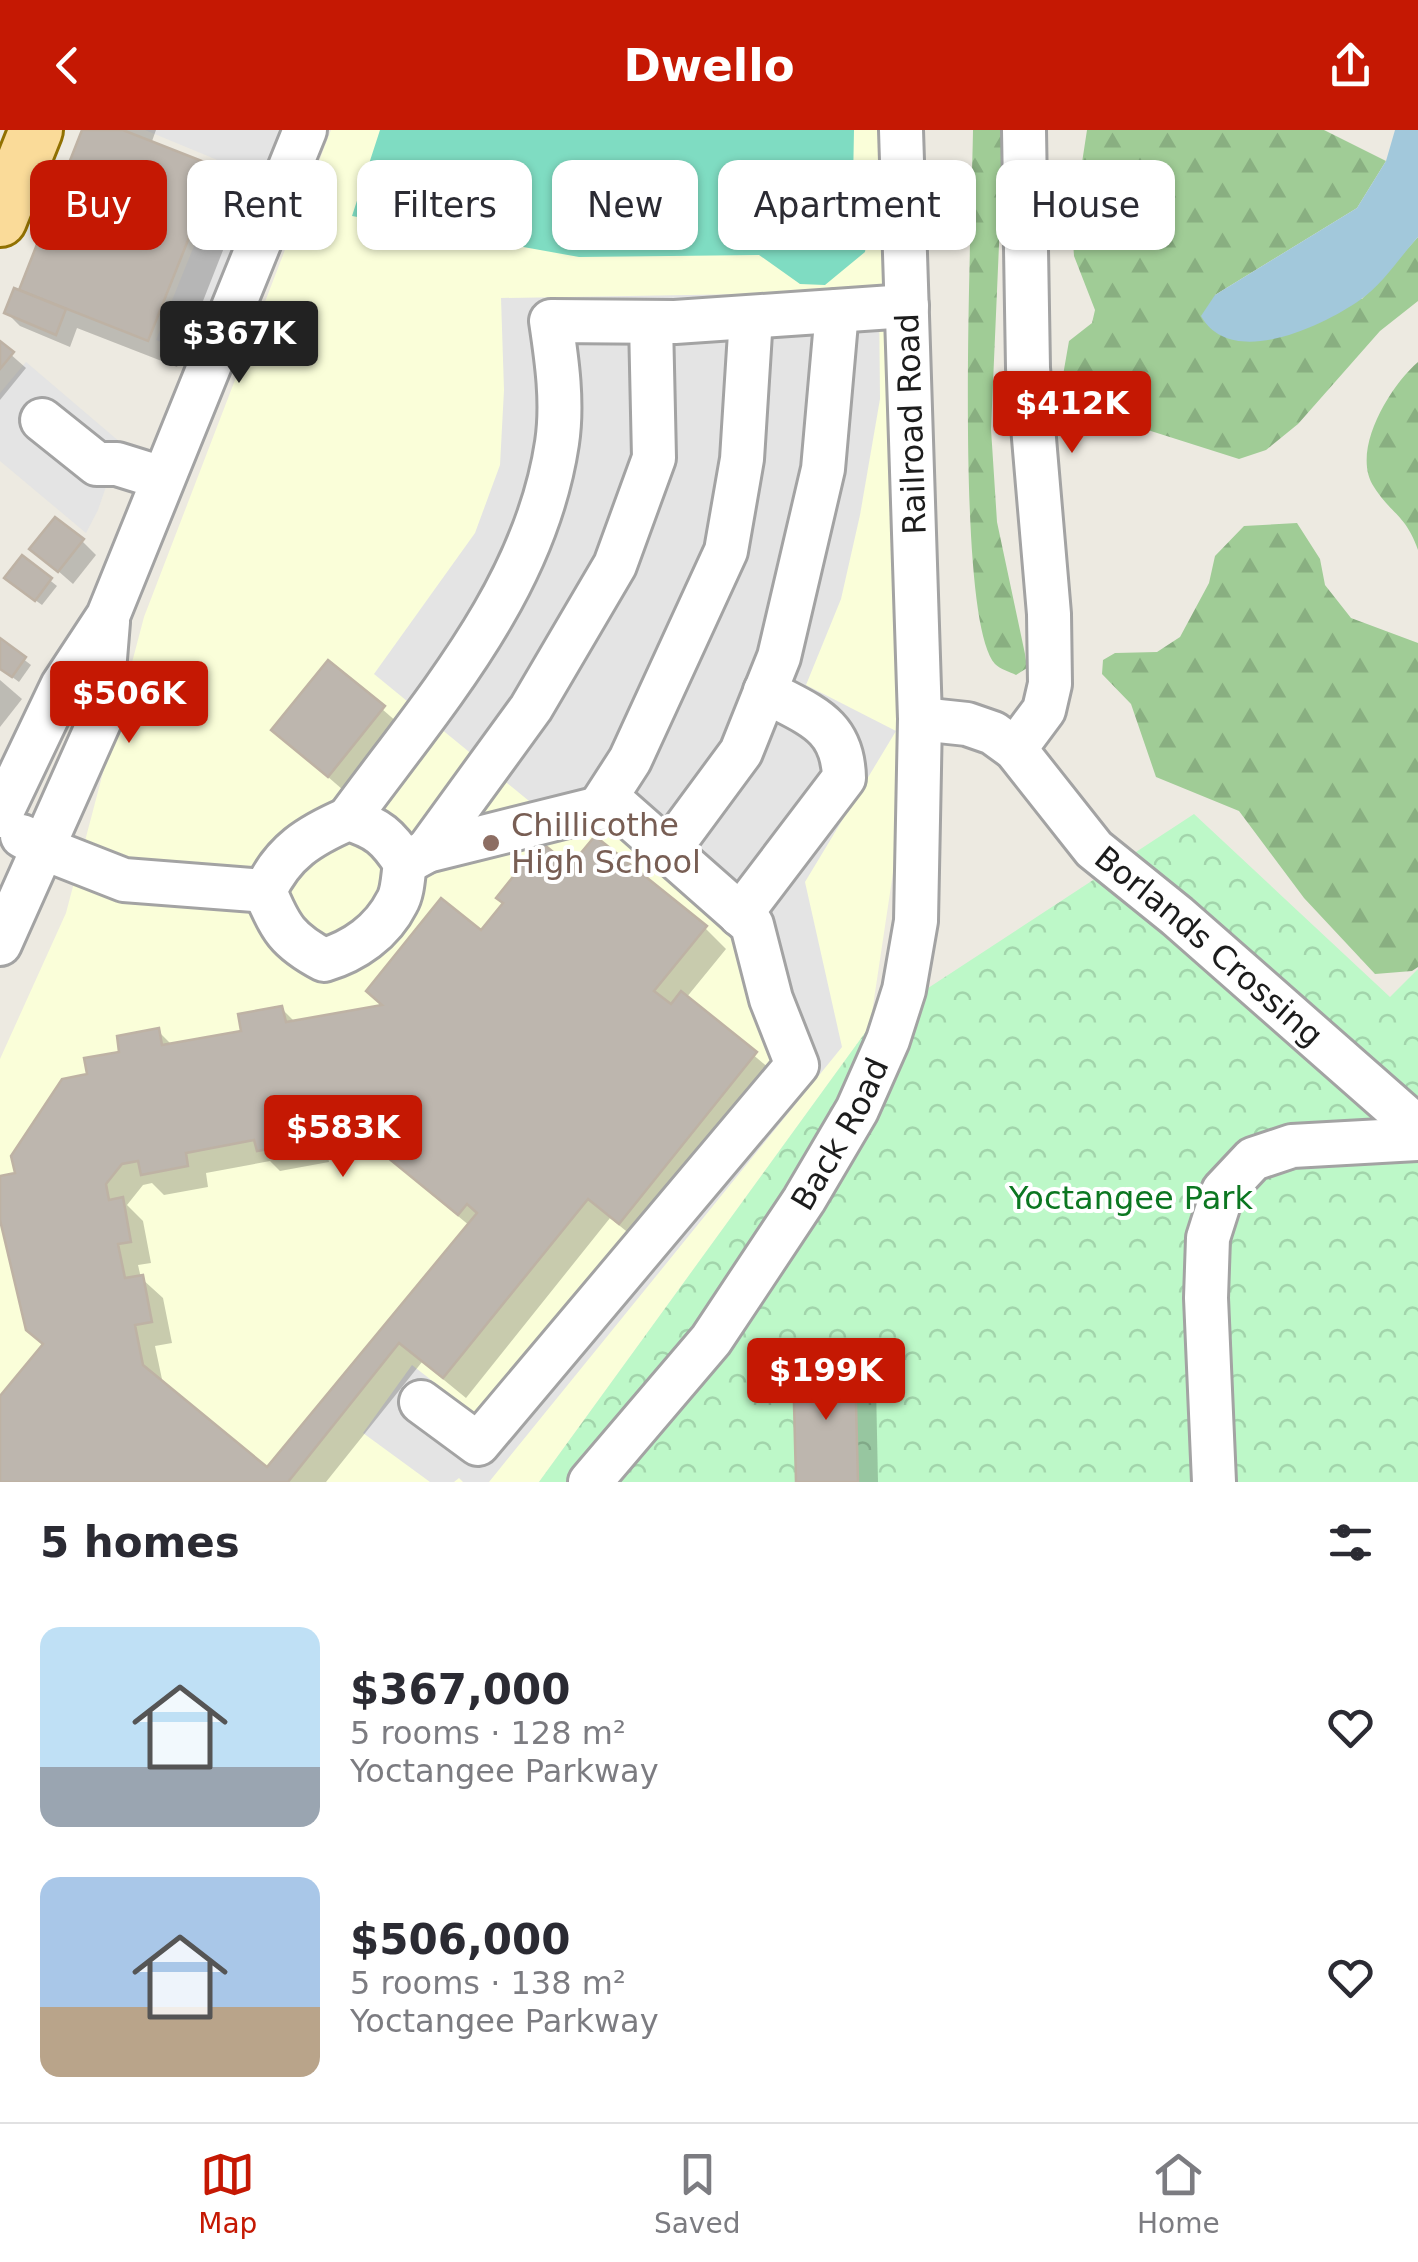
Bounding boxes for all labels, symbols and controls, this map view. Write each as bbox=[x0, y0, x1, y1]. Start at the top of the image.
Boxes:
icon: back bbox=[40, 38, 95, 93]
icon: share bbox=[1323, 38, 1378, 93]
text: Dwello bbox=[623, 39, 795, 92]
chip: Buy bbox=[30, 160, 167, 250]
chip: Rent bbox=[187, 160, 337, 250]
chip: Filters bbox=[357, 160, 532, 250]
chip: New bbox=[552, 160, 698, 250]
chip: Apartment bbox=[718, 160, 976, 250]
chip: House bbox=[996, 160, 1175, 250]
pin: $367K bbox=[169, 301, 309, 386]
street label: Railroad Road bbox=[888, 313, 934, 535]
text: $367K bbox=[182, 314, 296, 352]
pin: $412K bbox=[1002, 371, 1142, 456]
text: $412K bbox=[1015, 384, 1129, 422]
pin: $506K bbox=[59, 661, 199, 746]
text: $506K bbox=[72, 674, 186, 712]
place label: Chillicothe High School bbox=[511, 806, 701, 881]
marker: Chillicothe High School bbox=[480, 832, 502, 854]
street label: Borlands Crossing bbox=[1087, 838, 1331, 1054]
street label: Back Road bbox=[783, 1052, 897, 1217]
pin: $583K bbox=[273, 1095, 413, 1180]
text: $583K bbox=[286, 1108, 400, 1146]
park label: Yoctangee Park bbox=[1008, 1179, 1253, 1217]
pin: $199K bbox=[756, 1338, 896, 1423]
text: $199K bbox=[769, 1351, 883, 1389]
icon: filters bbox=[1323, 1515, 1378, 1570]
text: 5 homes bbox=[40, 1518, 240, 1567]
text: $367,000 bbox=[350, 1665, 571, 1714]
icon: home bbox=[120, 1667, 240, 1787]
icon: heart bbox=[1323, 1700, 1378, 1755]
text: 5 rooms · 128 m² bbox=[350, 1714, 626, 1752]
text: Yoctangee Parkway bbox=[350, 1752, 659, 1790]
text: $506,000 bbox=[350, 1915, 571, 1964]
icon: home bbox=[120, 1917, 240, 2037]
icon: heart bbox=[1323, 1950, 1378, 2005]
text: 5 rooms · 138 m² bbox=[350, 1964, 626, 2002]
text: Yoctangee Parkway bbox=[350, 2002, 659, 2040]
tab: Map bbox=[198, 2147, 257, 2240]
tab: Saved bbox=[654, 2147, 740, 2240]
tab: Home bbox=[1137, 2147, 1220, 2240]

